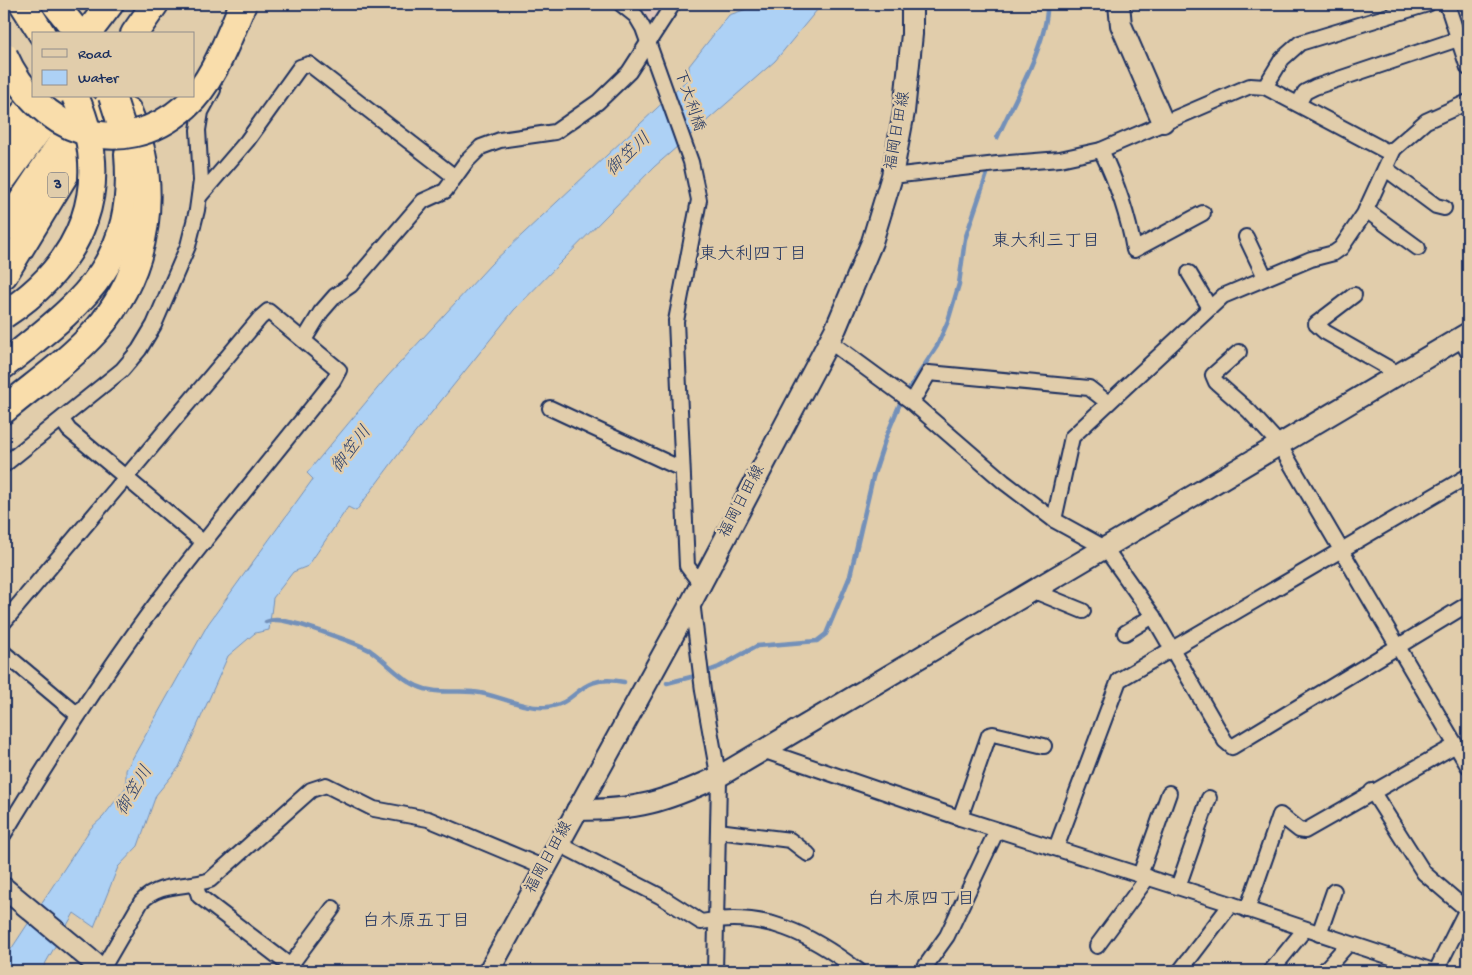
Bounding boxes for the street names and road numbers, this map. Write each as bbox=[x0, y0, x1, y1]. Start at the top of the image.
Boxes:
street label: 下大利橋 bbox=[669, 67, 708, 134]
street label: 福岡日田線 bbox=[881, 90, 915, 172]
road number: 3 bbox=[48, 172, 68, 198]
street label: 福岡日田線 bbox=[714, 461, 770, 542]
street label: 福岡日田線 bbox=[521, 817, 578, 898]

